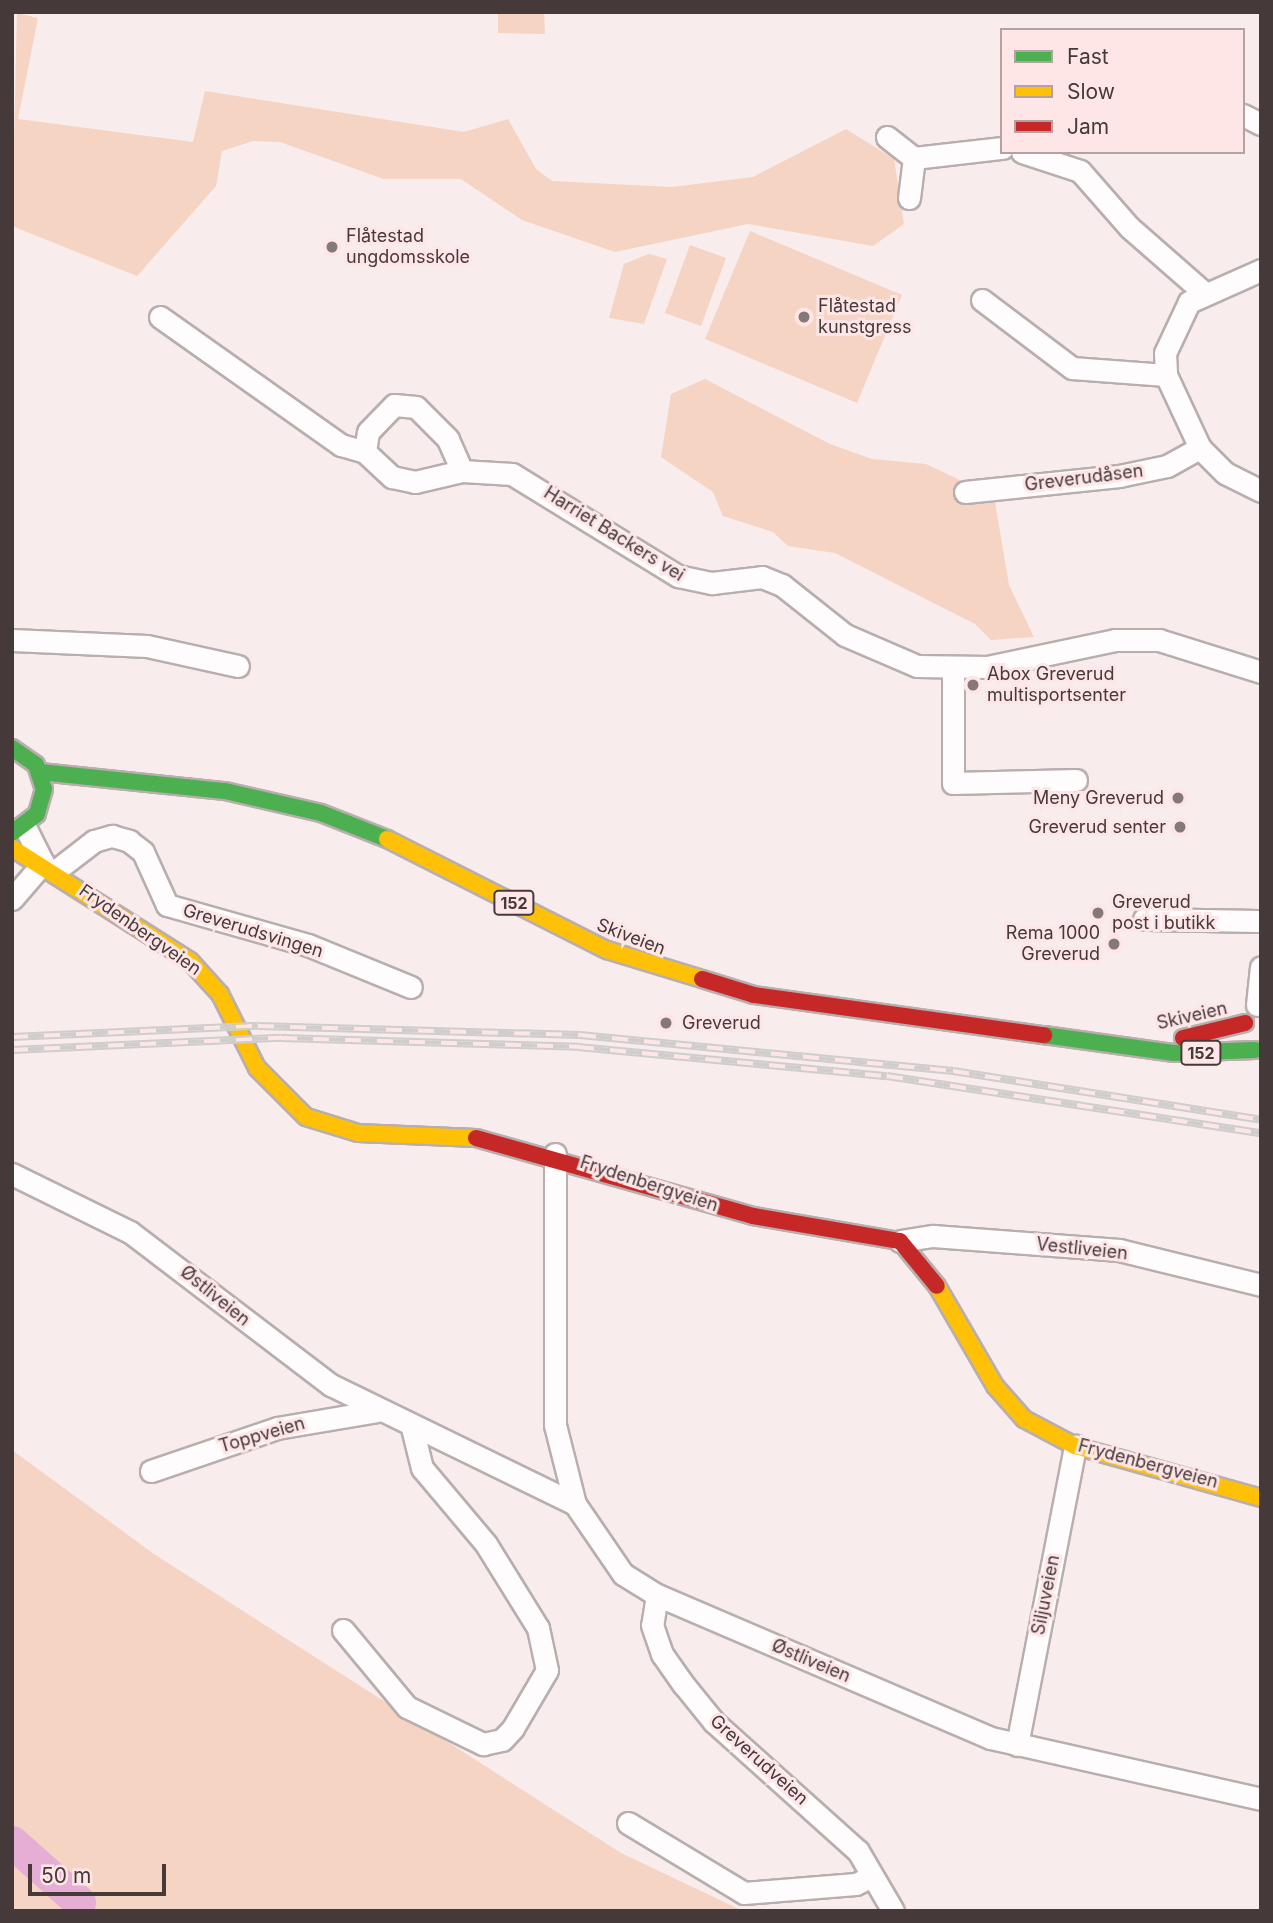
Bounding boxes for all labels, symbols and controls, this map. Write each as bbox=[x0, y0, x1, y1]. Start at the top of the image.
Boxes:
legend bbox=[1000, 28, 1245, 154]
text: Fast bbox=[1067, 44, 1109, 69]
text: Slow bbox=[1067, 79, 1115, 104]
text: Jam bbox=[1067, 114, 1109, 139]
place label: Flåtestad ungdomsskole bbox=[346, 226, 470, 268]
marker: Flåtestad ungdomsskole bbox=[324, 239, 340, 255]
place label: Flåtestad kunstgress bbox=[818, 296, 911, 338]
marker: Flåtestad kunstgress bbox=[796, 309, 812, 325]
street label: Greverudåsen bbox=[1023, 460, 1145, 496]
street label: Harriet Backers vei bbox=[540, 482, 688, 586]
place label: Abox Greverud multisportsenter bbox=[987, 664, 1126, 706]
marker: Abox Greverud multisportsenter bbox=[965, 677, 981, 693]
place label: Meny Greverud bbox=[1033, 787, 1164, 809]
marker: Meny Greverud bbox=[1170, 790, 1186, 806]
place label: Greverud senter bbox=[1029, 816, 1166, 838]
marker: Greverud senter bbox=[1172, 819, 1188, 835]
street label: Frydenbergveien bbox=[75, 880, 205, 980]
road number: 152 bbox=[493, 890, 535, 916]
place label: Greverud post i butikk bbox=[1112, 892, 1215, 934]
street label: Greverudsvingen bbox=[180, 899, 326, 963]
marker: Greverud post i butikk bbox=[1090, 905, 1106, 921]
street label: Skiveien bbox=[594, 914, 668, 960]
place label: Rema 1000 Greverud bbox=[1006, 923, 1100, 965]
marker: Rema 1000 Greverud bbox=[1106, 936, 1122, 952]
street label: Skiveien bbox=[1155, 997, 1229, 1035]
place label: Greverud bbox=[682, 1012, 761, 1034]
marker: Greverud bbox=[656, 1013, 676, 1033]
road number: 152 bbox=[1180, 1040, 1222, 1065]
street label: Frydenbergveien bbox=[577, 1152, 721, 1216]
street label: Vestliveien bbox=[1035, 1233, 1129, 1265]
street label: Østliveien bbox=[176, 1261, 254, 1331]
street label: Toppveien bbox=[217, 1412, 307, 1458]
street label: Frydenbergveien bbox=[1076, 1435, 1220, 1493]
street label: Siljuveien bbox=[1028, 1553, 1064, 1637]
street label: Østliveien bbox=[768, 1635, 854, 1687]
street label: Greverudveien bbox=[705, 1710, 813, 1810]
scale bar bbox=[32, 1850, 170, 1894]
text: 50 m bbox=[41, 1863, 91, 1888]

